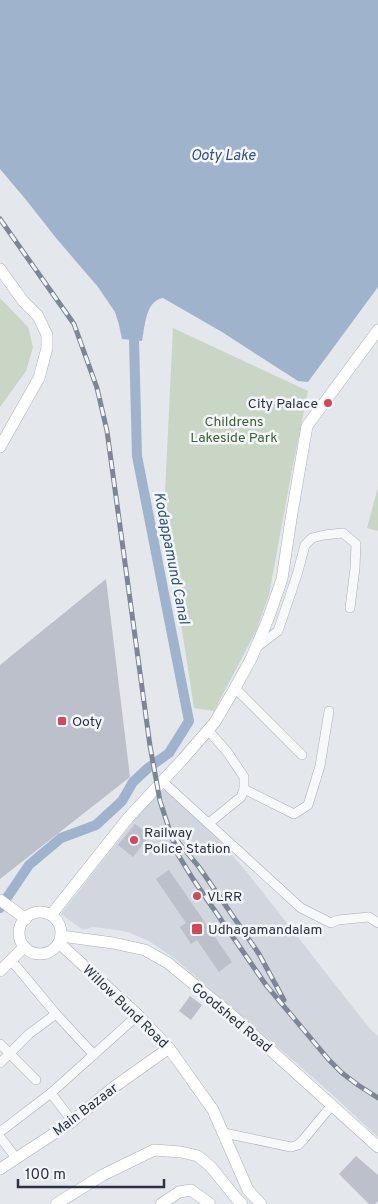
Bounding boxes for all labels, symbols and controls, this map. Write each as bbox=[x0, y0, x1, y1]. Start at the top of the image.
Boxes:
water label: Ooty Lake bbox=[191, 147, 256, 166]
place label: City Palace bbox=[248, 396, 318, 413]
marker: City Palace bbox=[322, 397, 334, 409]
park label: Childrens Lakeside Park bbox=[190, 414, 278, 447]
water label: Kodappamund Canal bbox=[148, 491, 193, 627]
place label: Ooty bbox=[72, 714, 102, 731]
marker: Ooty bbox=[56, 715, 68, 727]
place label: Railway Police Station bbox=[144, 825, 231, 858]
marker: Railway Police Station bbox=[128, 834, 140, 846]
place label: VLRR bbox=[207, 889, 242, 906]
marker: VLRR bbox=[191, 890, 203, 902]
marker: Udhagamandalam bbox=[190, 922, 204, 936]
place label: Udhagamandalam bbox=[208, 922, 322, 939]
street label: Willow Bund Road bbox=[79, 962, 171, 1052]
street label: Goodshed Road bbox=[187, 980, 275, 1057]
street label: Main Bazaar bbox=[50, 1080, 122, 1140]
scale bar bbox=[18, 1156, 164, 1188]
text: 100 m bbox=[25, 1166, 66, 1185]

